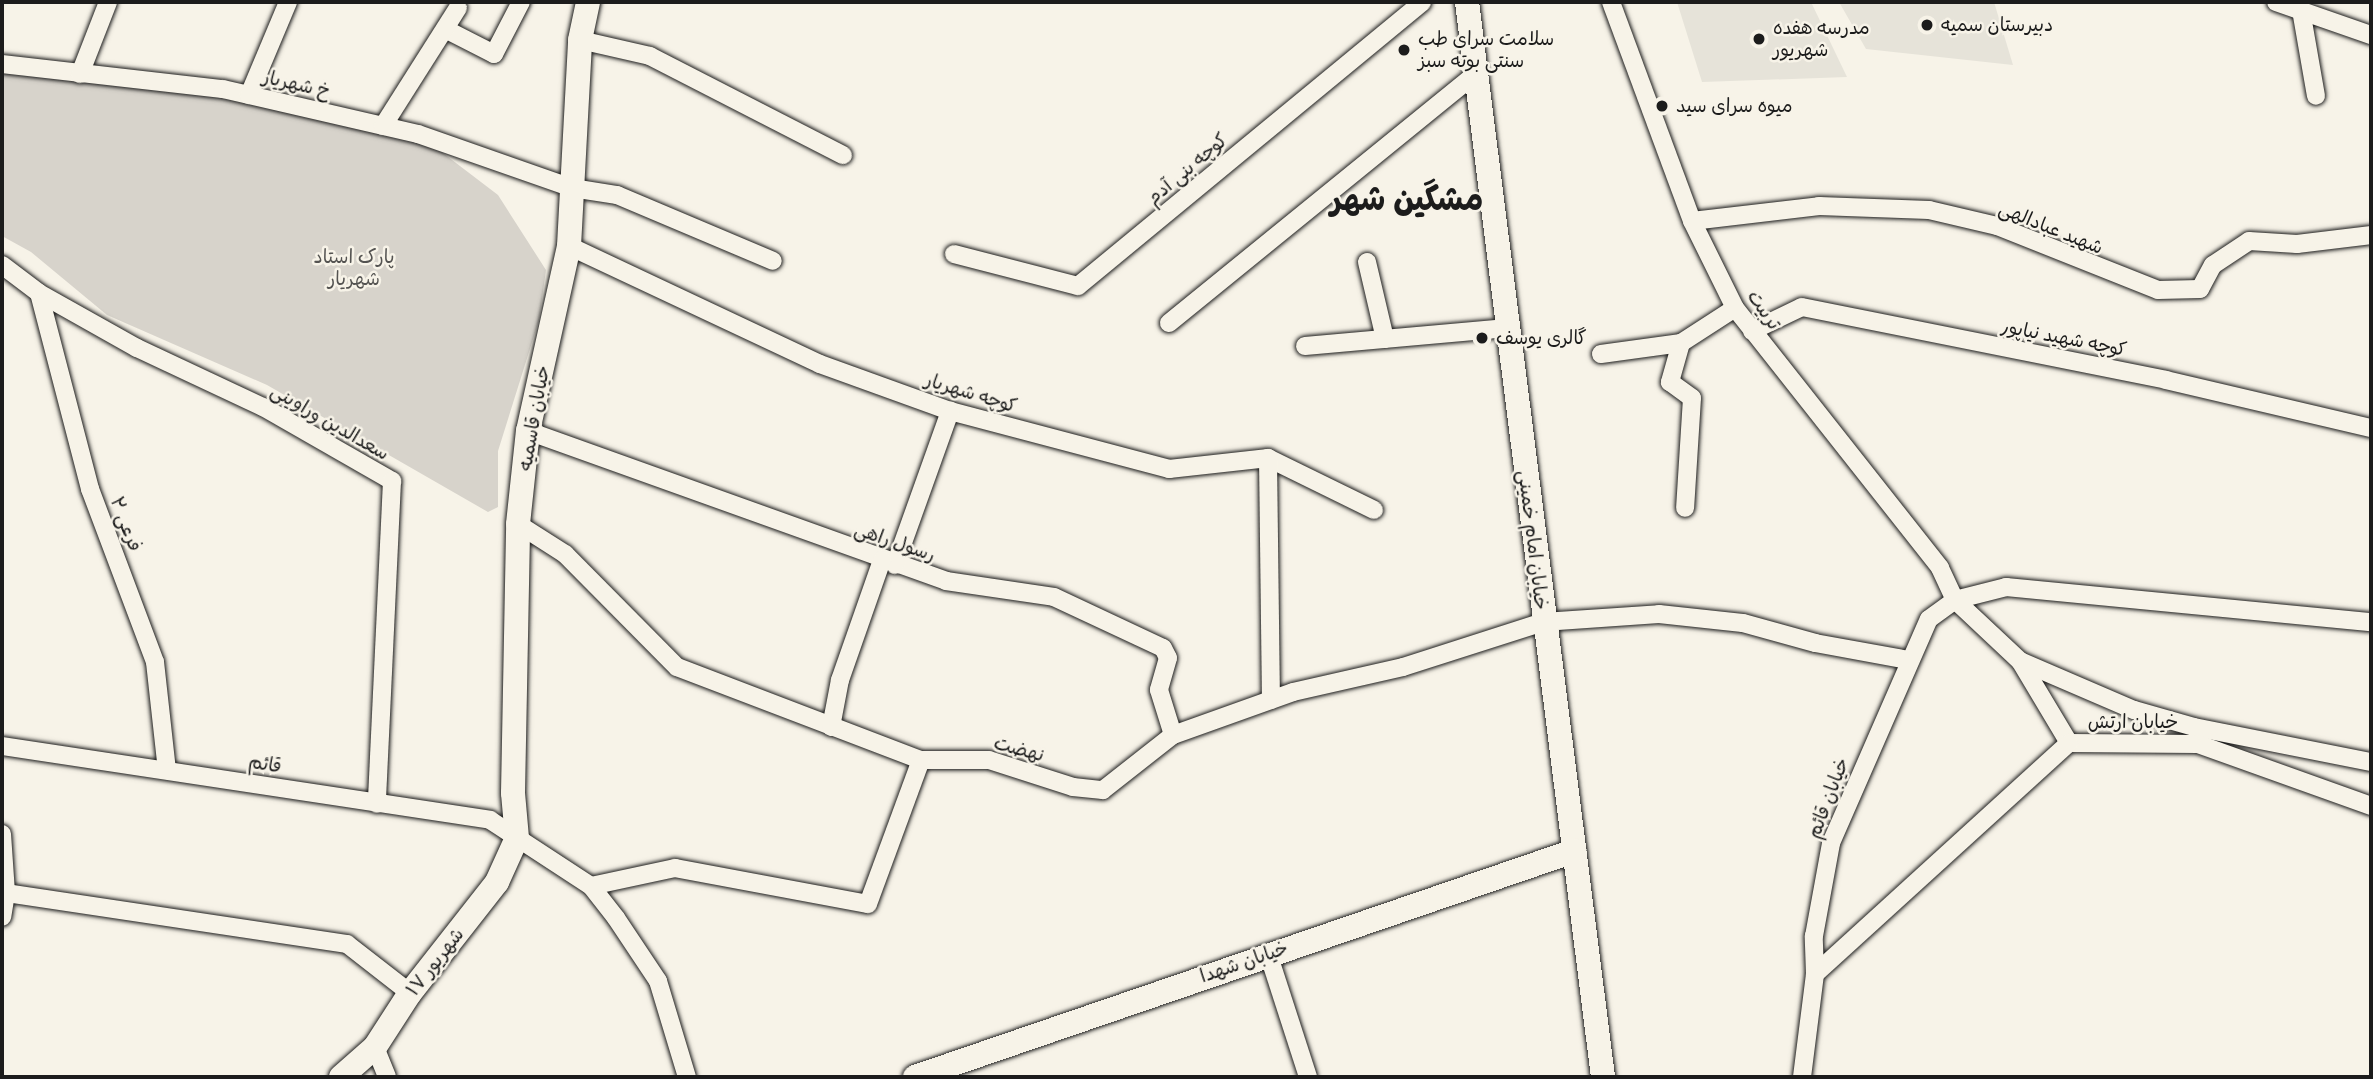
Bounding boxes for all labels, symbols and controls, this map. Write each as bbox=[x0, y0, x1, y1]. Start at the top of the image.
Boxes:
place label: دبیرستان سمیه bbox=[1941, 14, 2053, 36]
place label: مدرسه هفده شهریور bbox=[1773, 17, 1870, 61]
marker: دبیرستان سمیه bbox=[1919, 17, 1935, 33]
place label: سلامت سرای طب سنتی بوته سبز bbox=[1418, 28, 1554, 72]
marker: مدرسه هفده شهریور bbox=[1751, 31, 1767, 47]
marker: سلامت سرای طب سنتی بوته سبز bbox=[1396, 42, 1412, 58]
street label: خ شهریار bbox=[260, 65, 332, 103]
place label: میوه سرای سید bbox=[1676, 95, 1792, 117]
marker: میوه سرای سید bbox=[1654, 98, 1670, 114]
street label: کوچه بنی آدم bbox=[1142, 129, 1232, 209]
district label: مشگین شهر bbox=[1331, 179, 1483, 219]
street label: شهید عبادالهی bbox=[1995, 197, 2107, 259]
park label: پارک استاد شهریار bbox=[313, 246, 395, 290]
street label: تربیت bbox=[1742, 286, 1786, 334]
street label: کوچه شهید نیاپور bbox=[1999, 315, 2129, 361]
place label: گالری یوسف bbox=[1496, 327, 1587, 349]
marker: گالری یوسف bbox=[1474, 330, 1490, 346]
street label: خیابان قاسمیه bbox=[514, 364, 554, 472]
street label: کوچه شهریار bbox=[922, 368, 1020, 418]
street label: سعدالدین وراوینی bbox=[267, 379, 393, 465]
street label: خیابان امام خمینی bbox=[1513, 469, 1553, 611]
street label: فرعی ۲ bbox=[105, 493, 147, 555]
street label: رسول راهی bbox=[852, 518, 938, 566]
street label: خیابان ارتش bbox=[2088, 711, 2178, 733]
street label: نهضت bbox=[991, 731, 1047, 767]
street label: قائم bbox=[247, 750, 283, 778]
street label: خیابان قائم bbox=[1802, 754, 1854, 842]
street label: ۱۷ شهریور bbox=[401, 923, 469, 1001]
street label: خیابان شهدا bbox=[1197, 936, 1291, 988]

